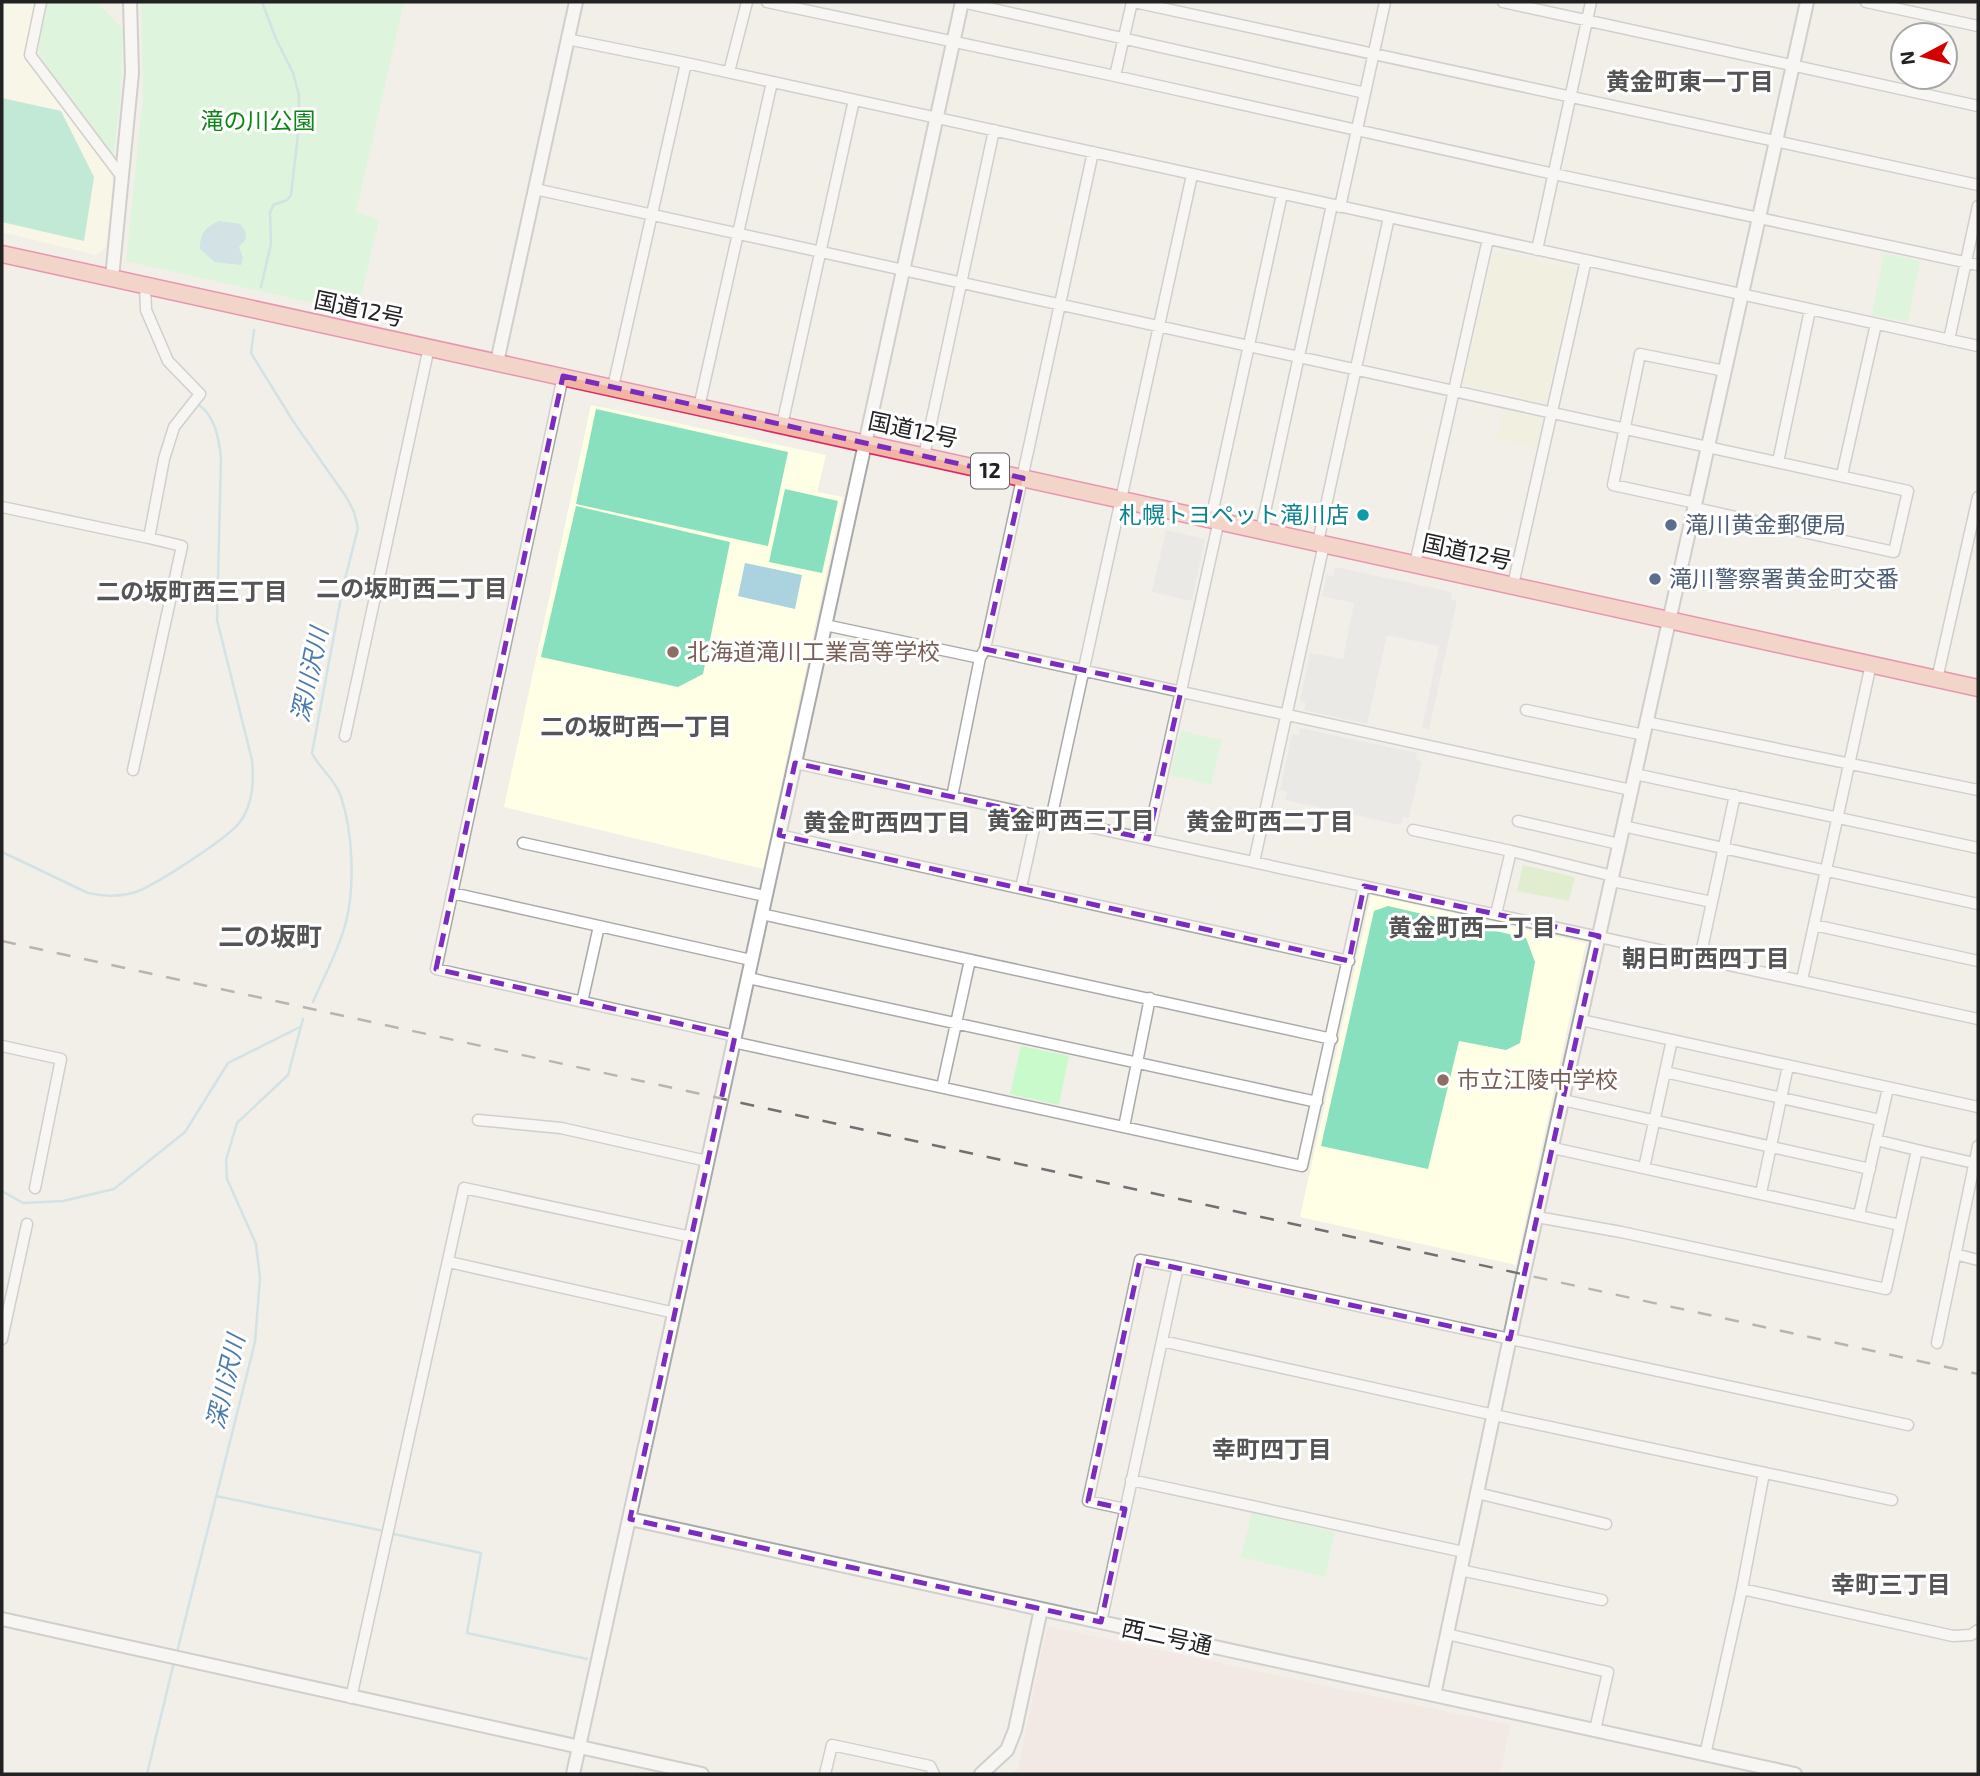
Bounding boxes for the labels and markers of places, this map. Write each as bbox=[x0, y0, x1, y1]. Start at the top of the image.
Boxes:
place label: 札幌トヨペット滝川店 bbox=[1119, 500, 1349, 528]
marker: 札幌トヨペット滝川店 bbox=[1355, 507, 1371, 523]
place label: 滝川黄金郵便局 bbox=[1685, 510, 1846, 538]
marker: 滝川黄金郵便局 bbox=[1663, 517, 1679, 533]
place label: 滝川警察署黄金町交番 bbox=[1669, 564, 1899, 592]
marker: 滝川警察署黄金町交番 bbox=[1647, 571, 1663, 587]
place label: 北海道滝川工業高等学校 bbox=[687, 637, 940, 665]
marker: 北海道滝川工業高等学校 bbox=[665, 644, 681, 660]
place label: 市立江陵中学校 bbox=[1457, 1065, 1618, 1093]
marker: 市立江陵中学校 bbox=[1435, 1072, 1451, 1088]

